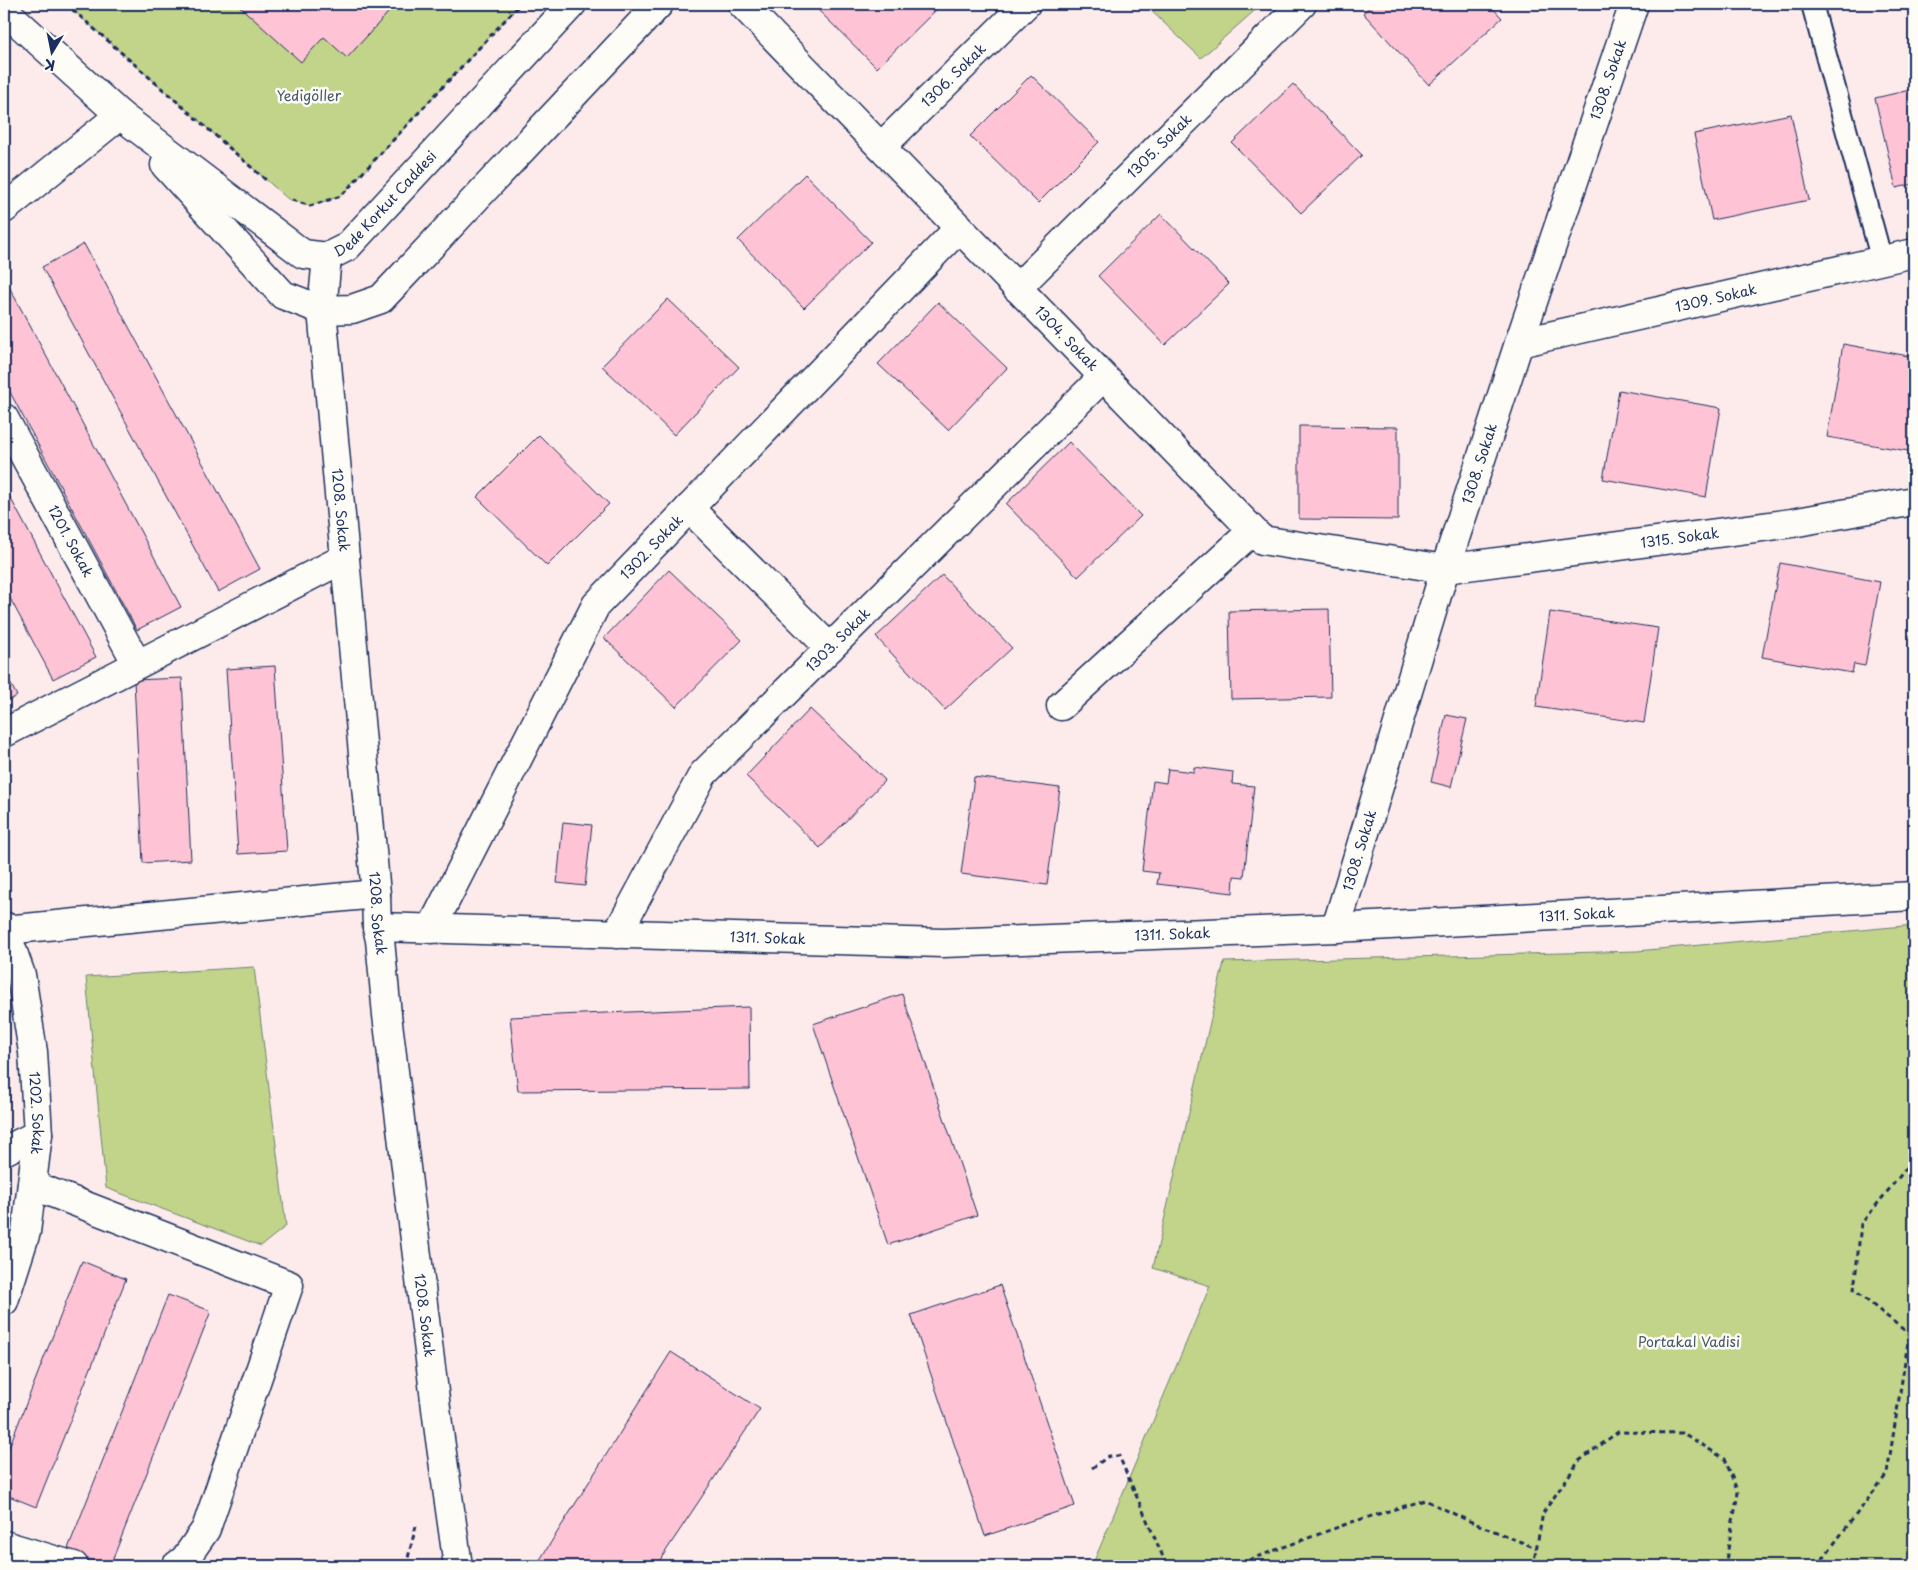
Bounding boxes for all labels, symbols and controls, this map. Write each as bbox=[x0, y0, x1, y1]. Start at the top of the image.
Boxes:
north arrow bbox=[28, 28, 78, 78]
street label: 1308. Sokak bbox=[1584, 37, 1631, 123]
street label: 1306. Sokak bbox=[916, 38, 990, 112]
text: K bbox=[43, 54, 57, 77]
park label: Yedigöller bbox=[277, 85, 342, 106]
street label: 1305. Sokak bbox=[1122, 109, 1196, 183]
street label: Dede Korkut Caddesi bbox=[330, 146, 441, 262]
street label: 1309. Sokak bbox=[1673, 278, 1758, 317]
street label: 1304. Sokak bbox=[1030, 301, 1103, 375]
street label: 1308. Sokak bbox=[1456, 420, 1502, 507]
street label: 1208. Sokak bbox=[327, 467, 355, 553]
street label: 1201. Sokak bbox=[43, 501, 99, 581]
street label: 1302. Sokak bbox=[615, 510, 688, 584]
street label: 1315. Sokak bbox=[1639, 522, 1720, 553]
street label: 1303. Sokak bbox=[801, 603, 875, 676]
street label: 1308. Sokak bbox=[1337, 807, 1381, 893]
street label: 1208. Sokak bbox=[364, 870, 392, 956]
street label: 1311. Sokak bbox=[1539, 902, 1616, 927]
street label: 1311. Sokak bbox=[1134, 922, 1211, 946]
street label: 1311. Sokak bbox=[730, 926, 806, 949]
street label: 1202. Sokak bbox=[24, 1071, 49, 1156]
street label: 1208. Sokak bbox=[409, 1272, 441, 1358]
park label: Portakal Vadisi bbox=[1638, 1331, 1740, 1352]

